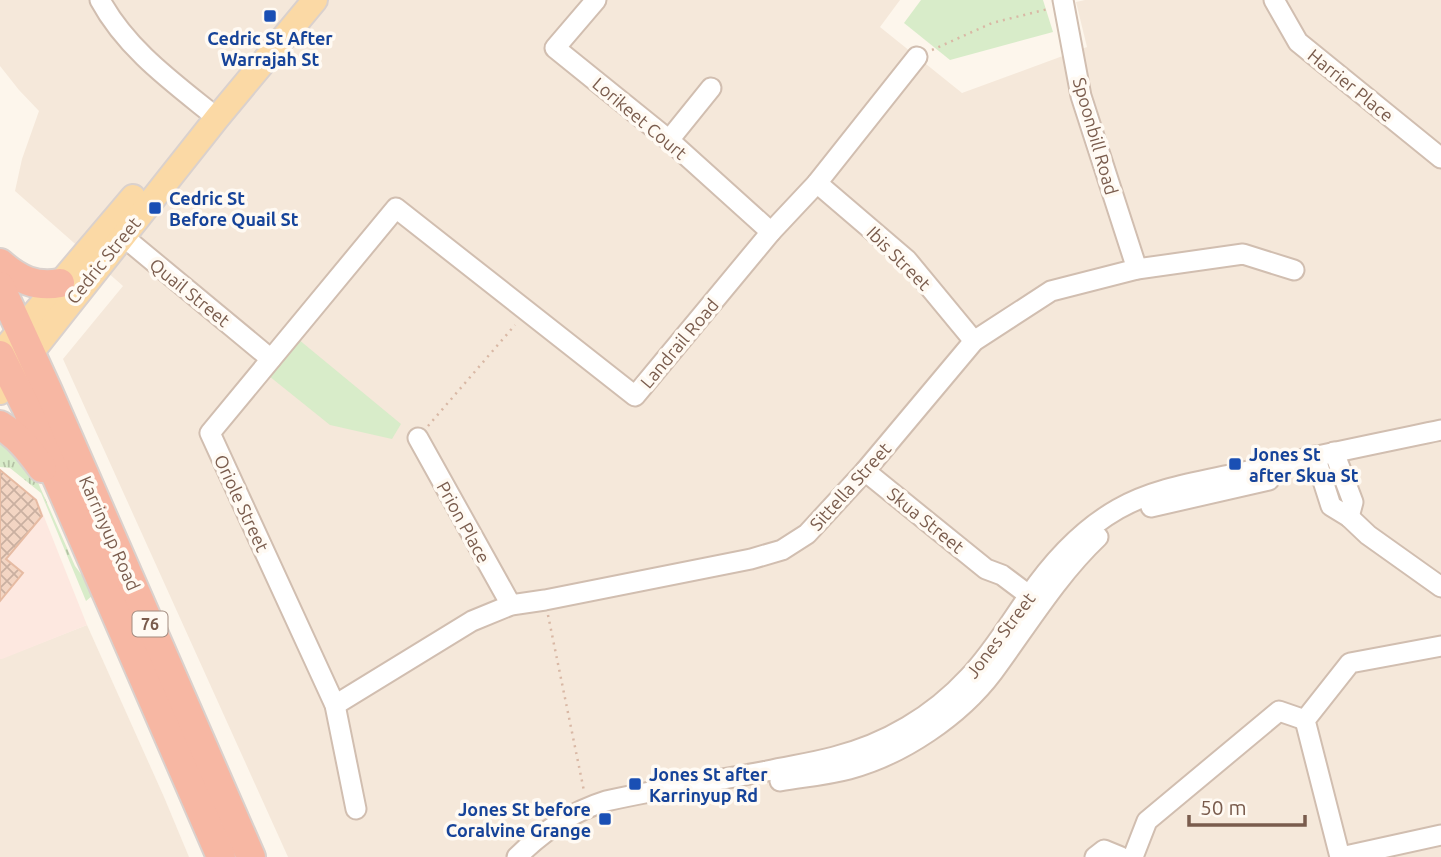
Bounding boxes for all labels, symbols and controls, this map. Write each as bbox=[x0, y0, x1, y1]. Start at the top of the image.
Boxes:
marker: Cedric St After Warrajah St bbox=[262, 8, 278, 24]
place label: Cedric St After Warrajah St bbox=[207, 28, 333, 69]
street label: Harrier Place bbox=[1304, 45, 1398, 125]
street label: Lorikeet Court bbox=[589, 73, 691, 163]
street label: Spoonbill Road bbox=[1070, 75, 1122, 197]
place label: Cedric St Before Quail St bbox=[169, 188, 299, 229]
marker: Cedric St Before Quail St bbox=[147, 200, 163, 216]
street label: Cedric Street bbox=[62, 213, 144, 307]
street label: Ibis Street bbox=[863, 222, 935, 294]
street label: Quail Street bbox=[145, 254, 234, 331]
street label: Landrail Road bbox=[636, 294, 722, 392]
street label: Sittella Street bbox=[805, 438, 895, 534]
place label: Jones St after Skua St bbox=[1249, 444, 1359, 485]
street label: Oriole Street bbox=[211, 451, 273, 555]
marker: Jones St after Skua St bbox=[1227, 456, 1243, 472]
street label: Karrinyup Road bbox=[76, 473, 144, 593]
street label: Prion Place bbox=[433, 478, 495, 566]
street label: Skua Street bbox=[884, 483, 968, 557]
street label: Jones Street bbox=[961, 588, 1039, 682]
road number: 76 bbox=[132, 611, 168, 636]
place label: Jones St after Karrinyup Rd bbox=[649, 764, 768, 805]
marker: Jones St after Karrinyup Rd bbox=[627, 776, 643, 792]
scale bar bbox=[1189, 784, 1304, 828]
text: 50 m bbox=[1200, 795, 1247, 819]
place label: Jones St before Coralvine Grange bbox=[446, 799, 591, 840]
marker: Jones St before Coralvine Grange bbox=[597, 811, 613, 827]

